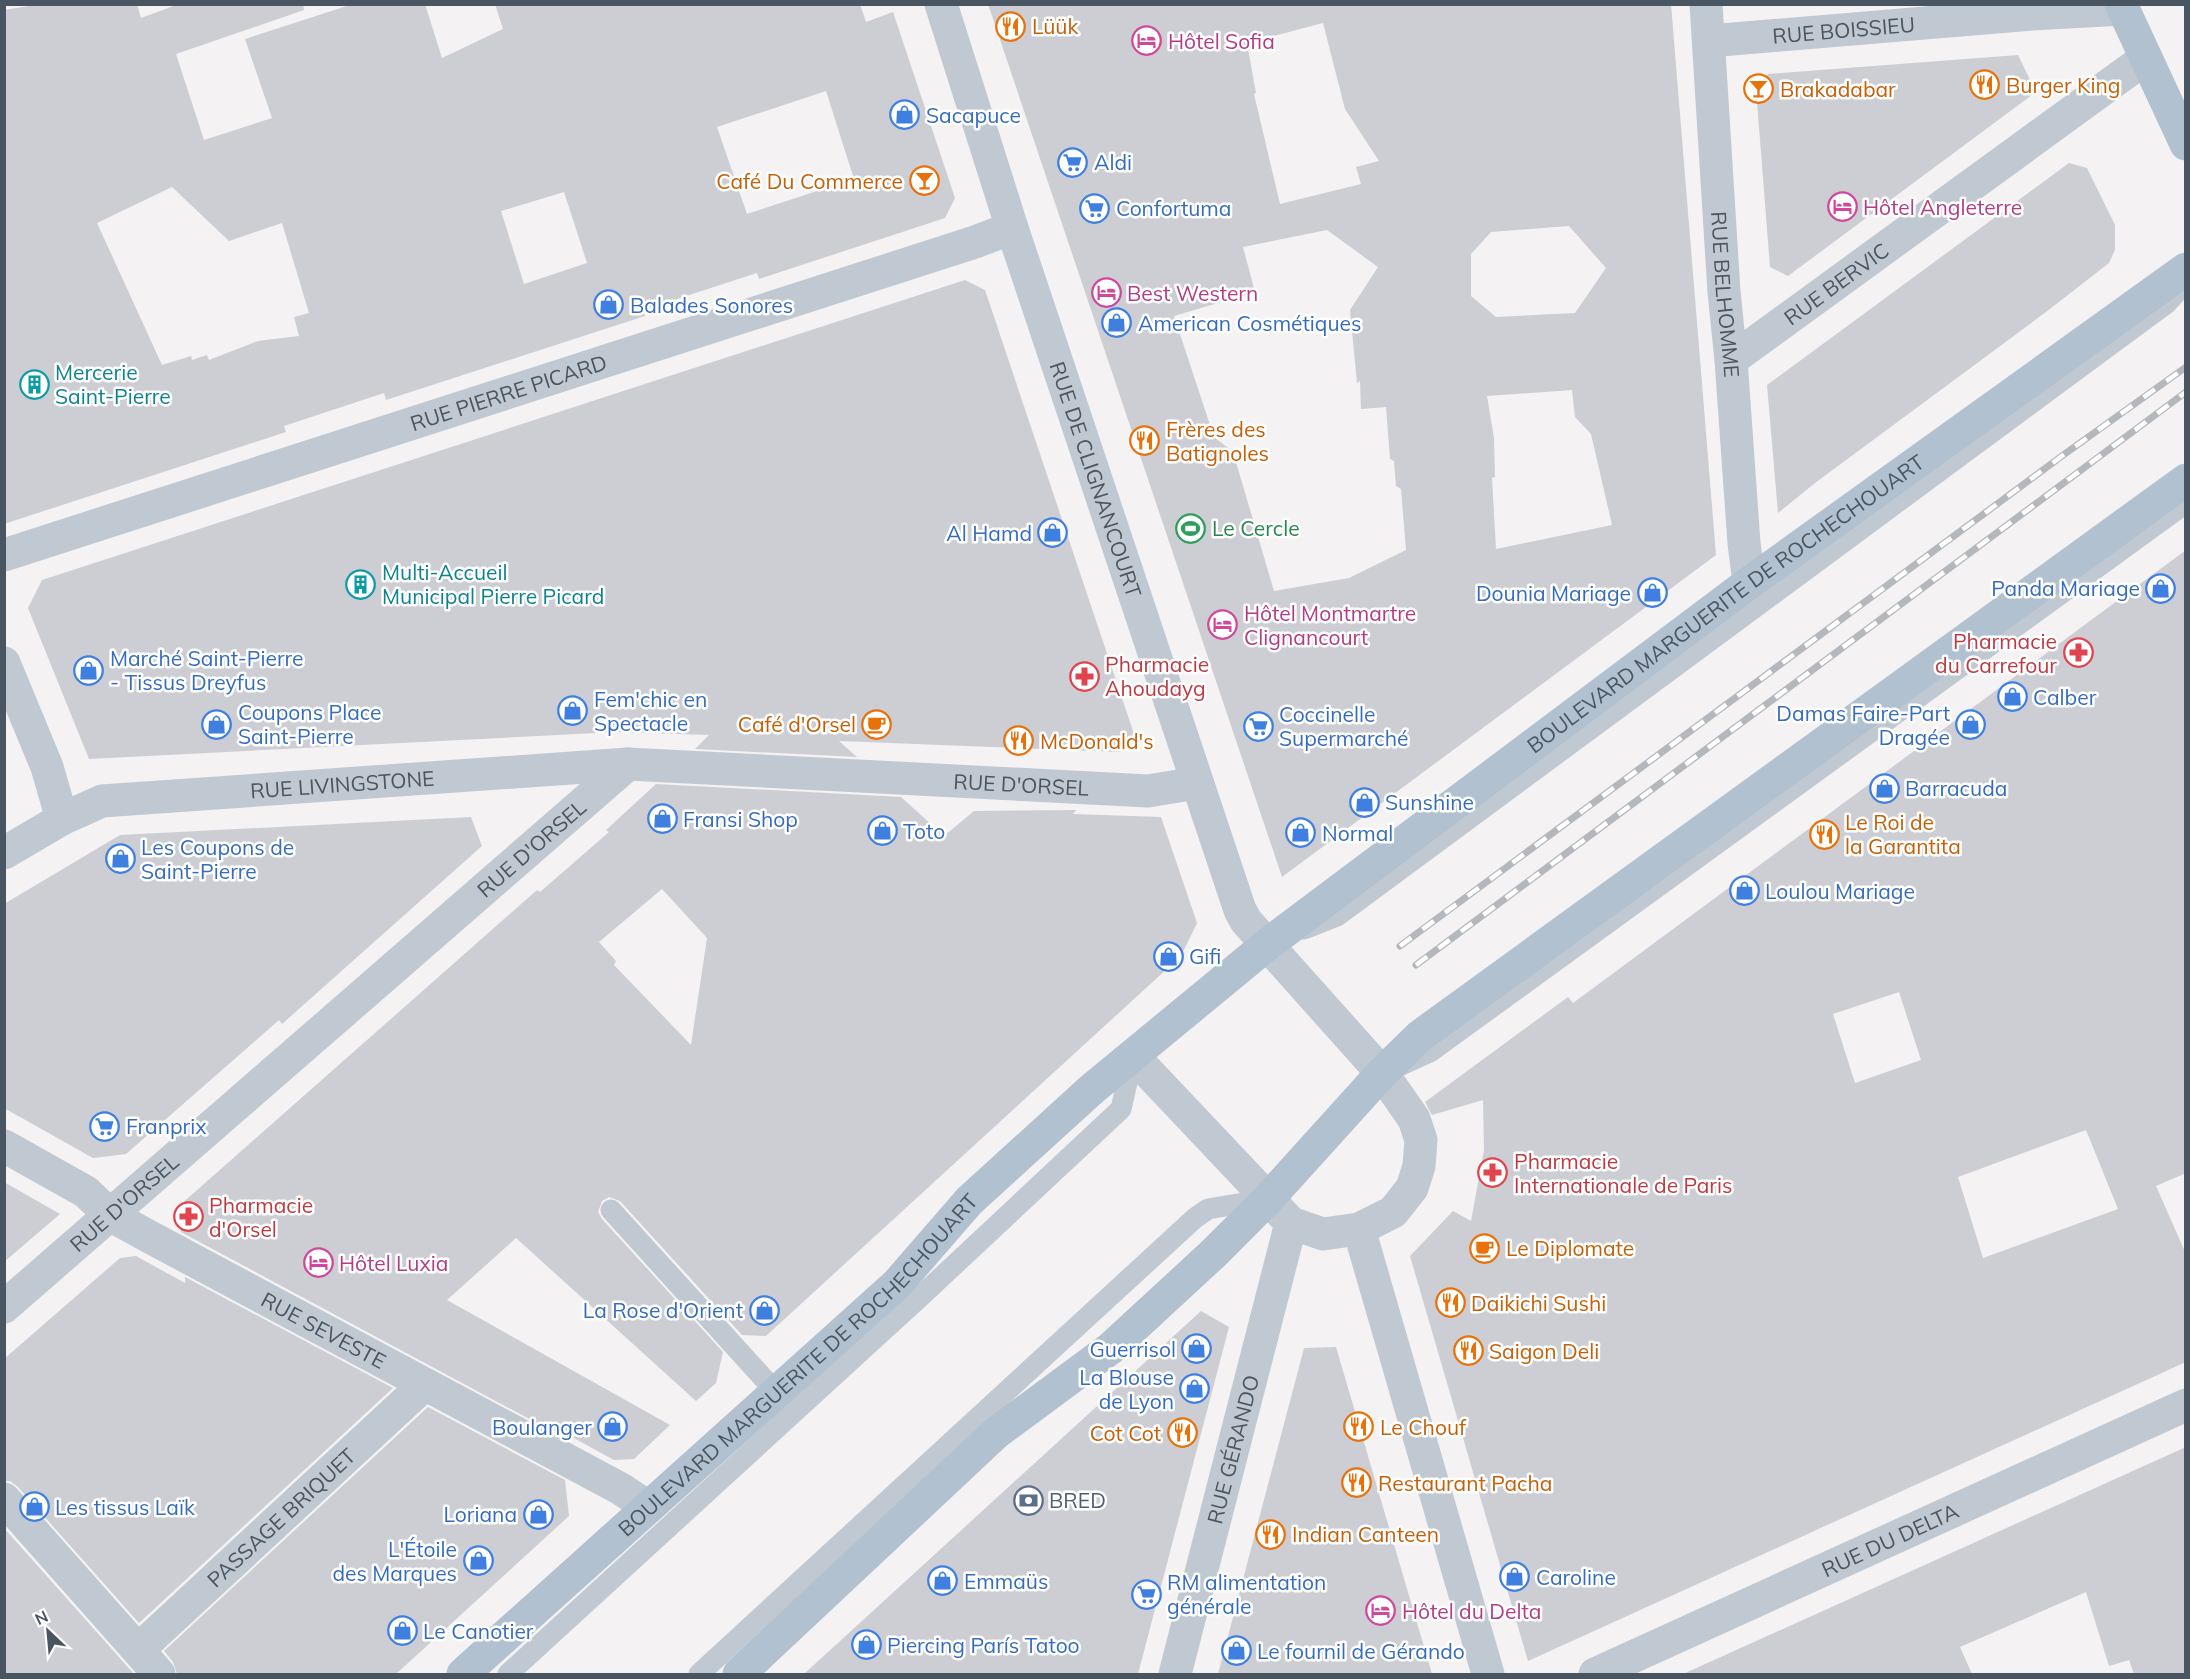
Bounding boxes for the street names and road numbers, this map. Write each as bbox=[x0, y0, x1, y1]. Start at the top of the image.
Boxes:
street label: RUE BOISSIEU bbox=[1771, 11, 1916, 49]
street label: RUE BELHOMME bbox=[1706, 211, 1745, 378]
street label: RUE BERVIC bbox=[1779, 237, 1894, 330]
street label: RUE PIERRE PICARD bbox=[407, 349, 610, 436]
street label: RUE DE CLIGNANCOURT bbox=[1045, 358, 1148, 601]
street label: BOULEVARD MARGUERITE DE ROCHECHOUART bbox=[1522, 448, 1929, 758]
street label: RUE LIVINGSTONE bbox=[249, 765, 435, 804]
street label: RUE D'ORSEL bbox=[953, 768, 1090, 801]
street label: RUE D'ORSEL bbox=[472, 793, 591, 903]
street label: RUE D'ORSEL bbox=[64, 1148, 184, 1257]
street label: BOULEVARD MARGUERITE DE ROCHECHOUART bbox=[612, 1188, 983, 1542]
street label: RUE SEVESTE bbox=[257, 1286, 391, 1374]
street label: RUE GÉRANDO bbox=[1201, 1372, 1264, 1527]
street label: PASSAGE BRIQUET bbox=[202, 1442, 361, 1592]
street label: RUE DU DELTA bbox=[1817, 1497, 1963, 1582]

